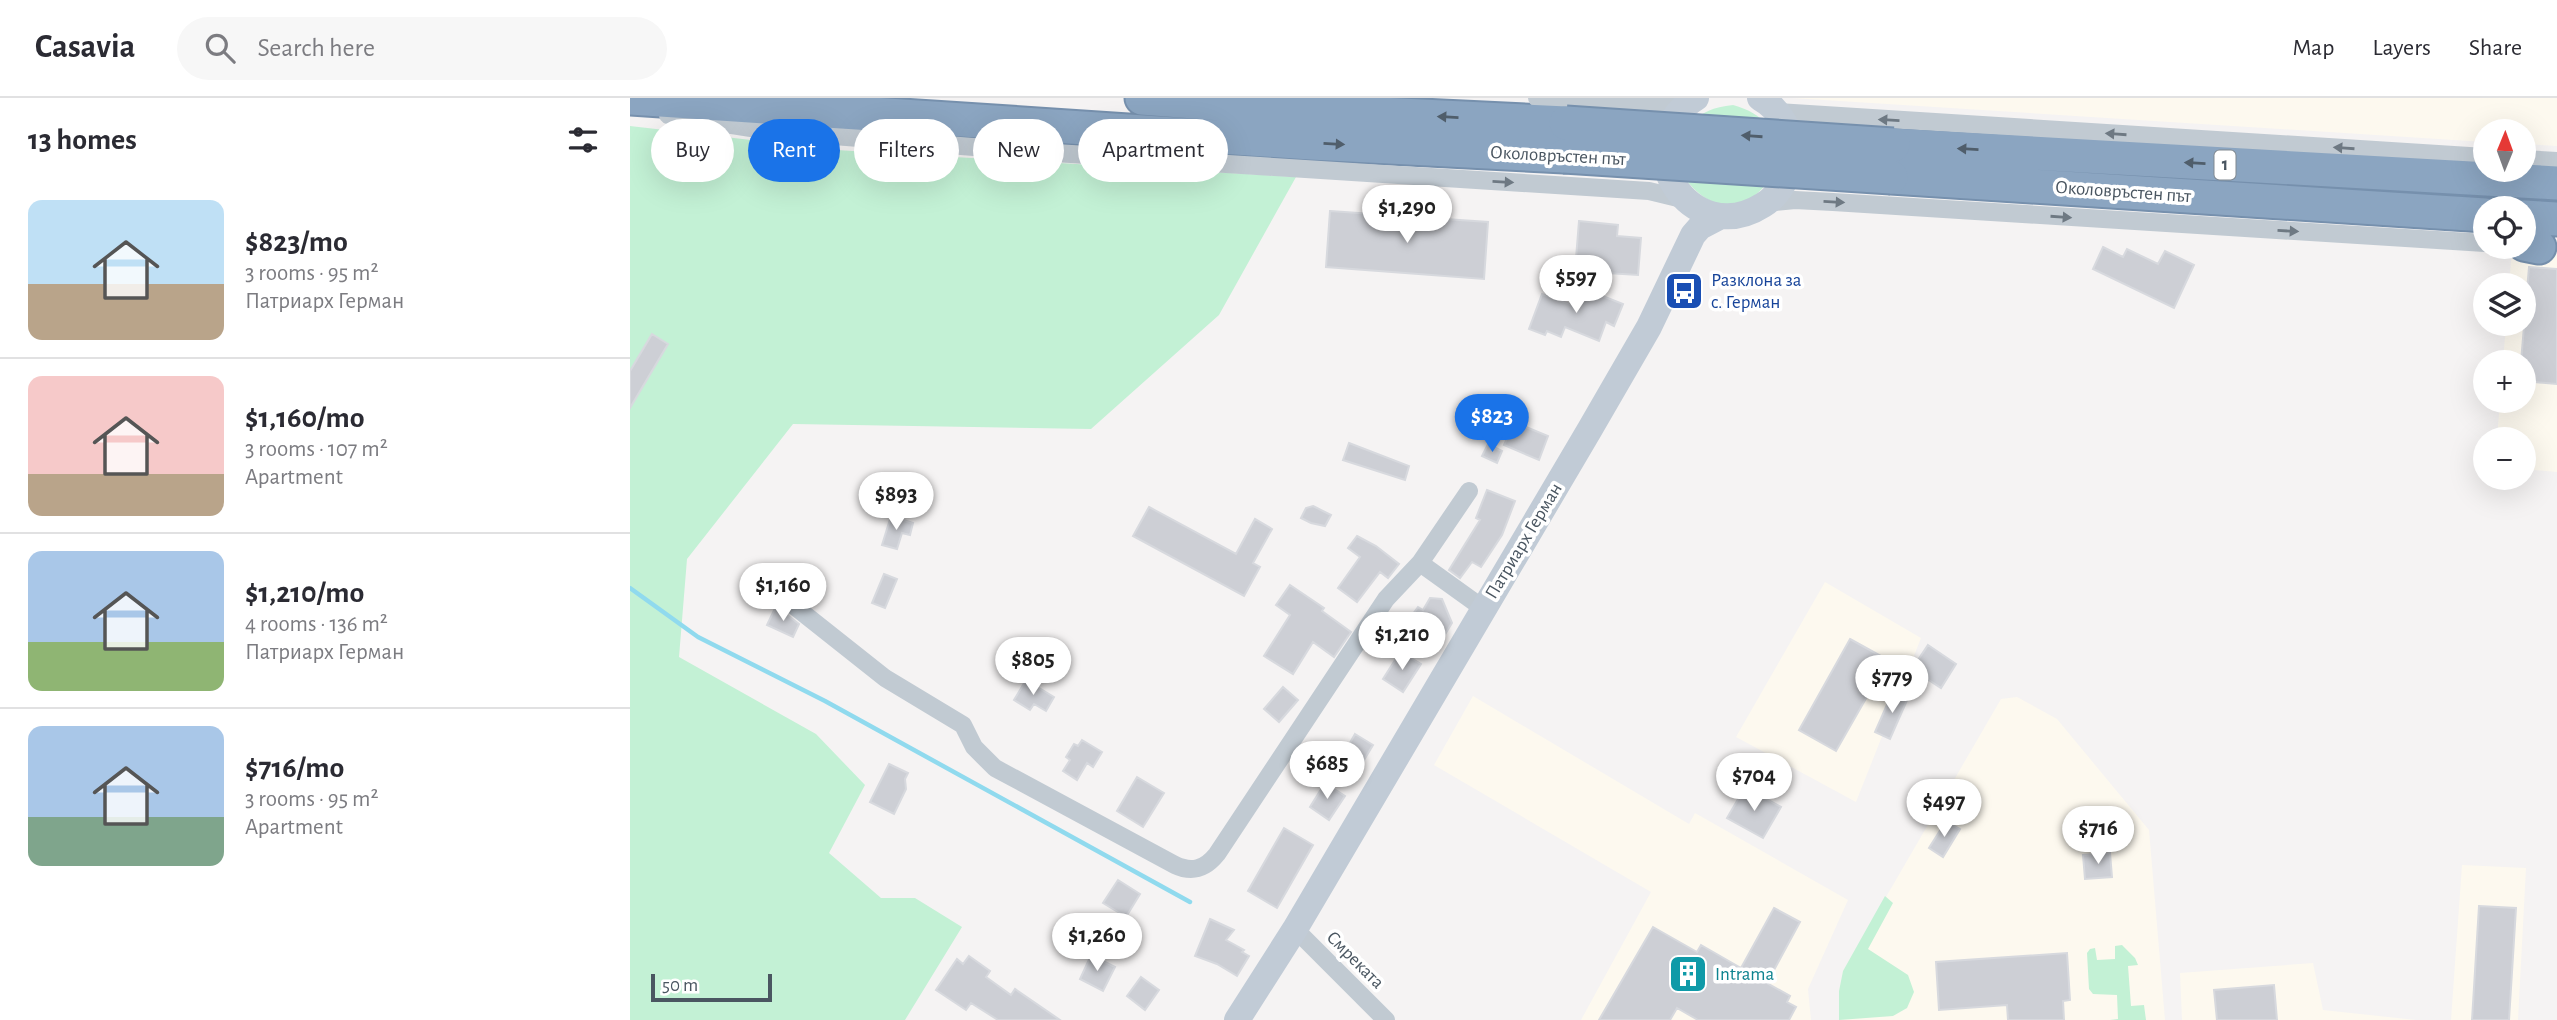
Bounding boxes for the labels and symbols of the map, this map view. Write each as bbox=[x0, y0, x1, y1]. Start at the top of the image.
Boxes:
one-way arrow bbox=[1437, 112, 1459, 123]
one-way arrow bbox=[1878, 115, 1900, 126]
north arrow bbox=[2473, 119, 2536, 182]
one-way arrow bbox=[2105, 128, 2127, 139]
one-way arrow bbox=[1741, 130, 1763, 141]
one-way arrow bbox=[1323, 139, 1345, 150]
one-way arrow bbox=[2332, 142, 2354, 153]
street label: Околовръстен път bbox=[1490, 143, 1627, 169]
one-way arrow bbox=[1957, 144, 1979, 155]
road number: 1 bbox=[2214, 150, 2236, 180]
one-way arrow bbox=[2184, 157, 2206, 168]
one-way arrow bbox=[1493, 177, 1515, 188]
street label: Околовръстен път bbox=[2054, 178, 2192, 206]
pin: $1,290 bbox=[1350, 186, 1464, 245]
one-way arrow bbox=[1824, 197, 1846, 208]
one-way arrow bbox=[2051, 212, 2073, 223]
one-way arrow bbox=[2278, 226, 2300, 237]
pin: $597 bbox=[1535, 256, 1617, 315]
bus stop icon: Разклона за с. Герман bbox=[1663, 270, 1705, 312]
place label: Разклона за с. Герман bbox=[1711, 271, 1802, 312]
pin: $823 bbox=[1451, 394, 1533, 454]
pin: $893 bbox=[855, 472, 937, 532]
street label: Патриарх Герман bbox=[1482, 480, 1566, 602]
pin: $1,160 bbox=[726, 564, 840, 623]
pin: $1,210 bbox=[1345, 612, 1459, 672]
pin: $805 bbox=[992, 638, 1074, 697]
pin: $779 bbox=[1851, 656, 1933, 715]
pin: $685 bbox=[1286, 742, 1368, 801]
pin: $704 bbox=[1713, 754, 1795, 813]
pin: $497 bbox=[1903, 780, 1985, 839]
pin: $716 bbox=[2057, 806, 2139, 866]
pin: $1,260 bbox=[1040, 914, 1154, 973]
street label: Смреката bbox=[1323, 928, 1388, 993]
building icon: Intrama bbox=[1667, 953, 1709, 995]
place label: Intrama bbox=[1715, 965, 1775, 984]
scale bar bbox=[651, 971, 772, 1003]

